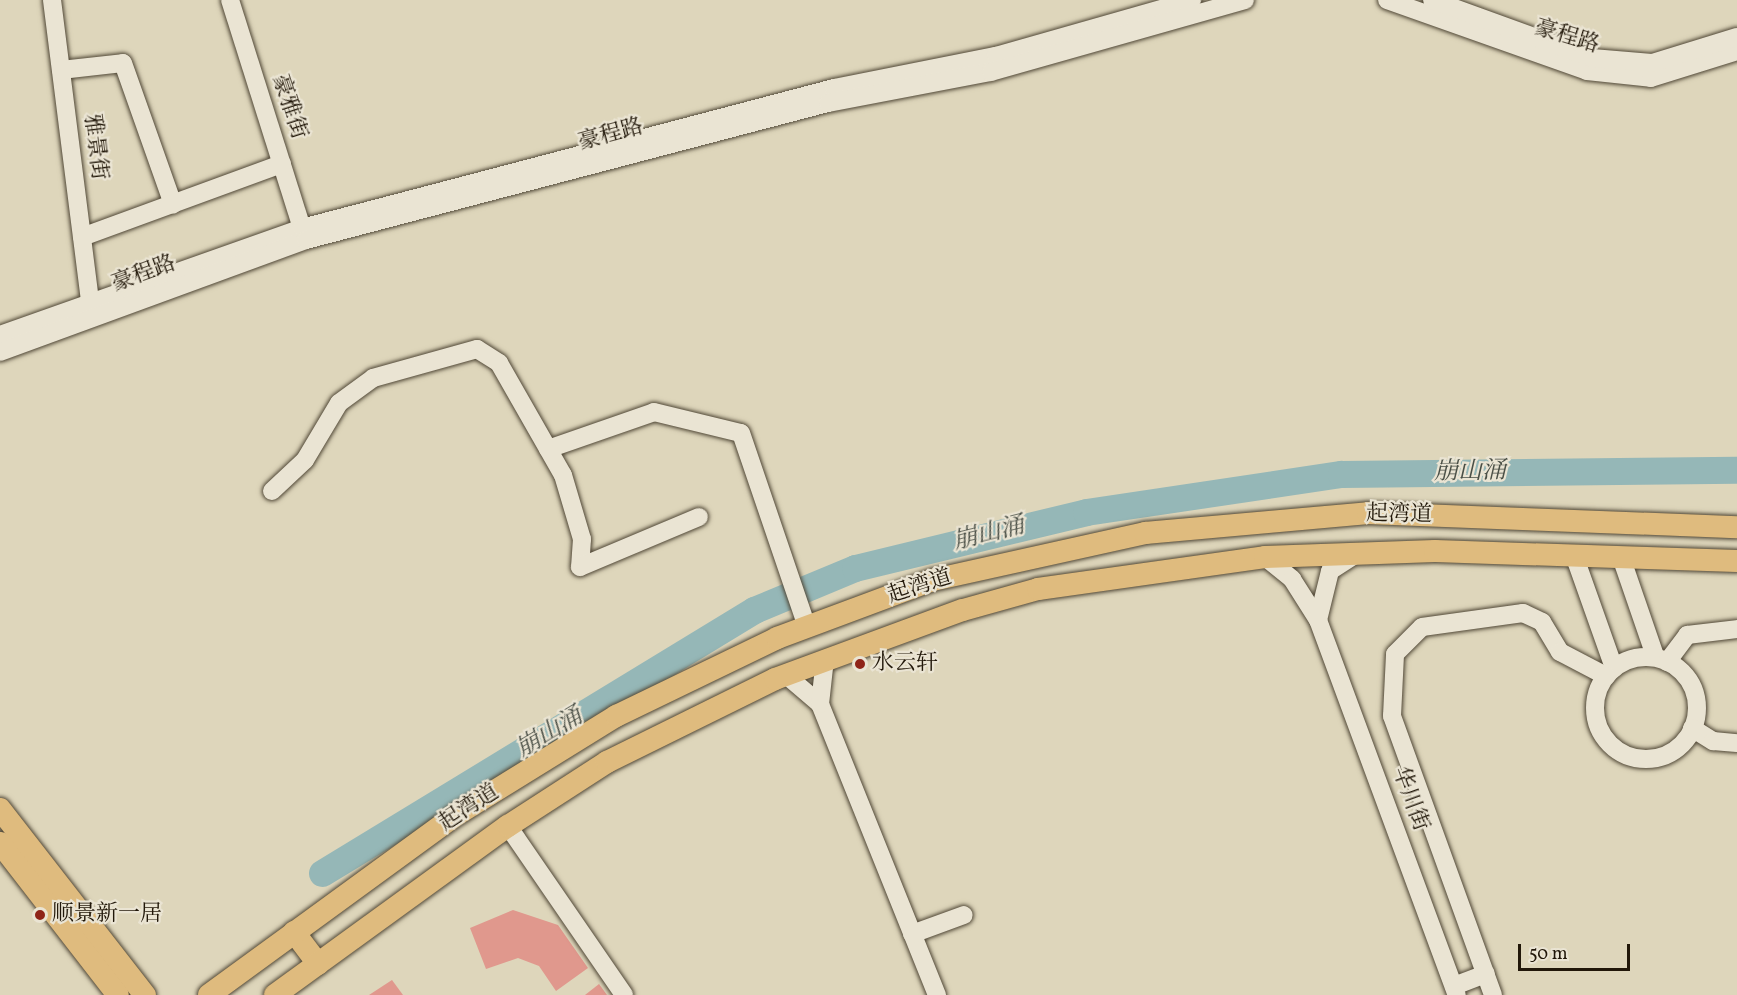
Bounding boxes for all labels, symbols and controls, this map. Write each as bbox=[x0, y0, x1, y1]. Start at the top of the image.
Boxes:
street label: 豪程路 bbox=[1532, 15, 1602, 59]
street label: 豪雅街 bbox=[266, 72, 312, 142]
street label: 雅景街 bbox=[78, 113, 112, 181]
street label: 豪程路 bbox=[576, 114, 646, 156]
street label: 豪程路 bbox=[108, 250, 180, 298]
water label: 崩山涌 bbox=[1434, 458, 1506, 488]
street label: 起湾道 bbox=[1366, 501, 1432, 529]
water label: 崩山涌 bbox=[951, 512, 1027, 558]
street label: 起湾道 bbox=[885, 564, 955, 610]
place label: 水云轩 bbox=[872, 651, 938, 677]
marker: 水云轩 bbox=[853, 657, 867, 671]
water label: 崩山涌 bbox=[512, 703, 588, 765]
street label: 华川街 bbox=[1386, 763, 1434, 835]
street label: 起湾道 bbox=[434, 779, 504, 837]
place label: 顺景新一居 bbox=[52, 902, 162, 928]
marker: 顺景新一居 bbox=[33, 908, 47, 922]
scale bar bbox=[1521, 932, 1634, 970]
text: 50 m bbox=[1529, 942, 1568, 967]

